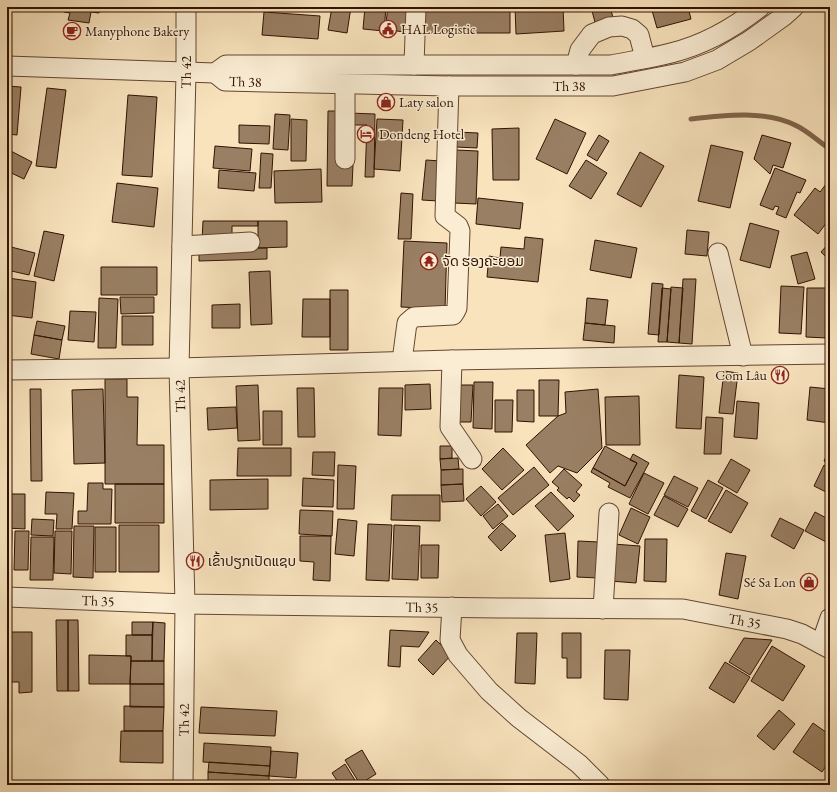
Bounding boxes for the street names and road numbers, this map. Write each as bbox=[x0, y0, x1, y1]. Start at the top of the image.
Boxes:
street label: Th 42 bbox=[177, 55, 195, 89]
street label: Th 38 bbox=[229, 72, 262, 91]
street label: Th 38 bbox=[553, 77, 586, 95]
street label: Th 42 bbox=[171, 379, 189, 413]
street label: Th 35 bbox=[81, 591, 115, 610]
street label: Th 35 bbox=[405, 598, 438, 616]
street label: Th 35 bbox=[727, 609, 763, 633]
street label: Th 42 bbox=[175, 703, 193, 737]

